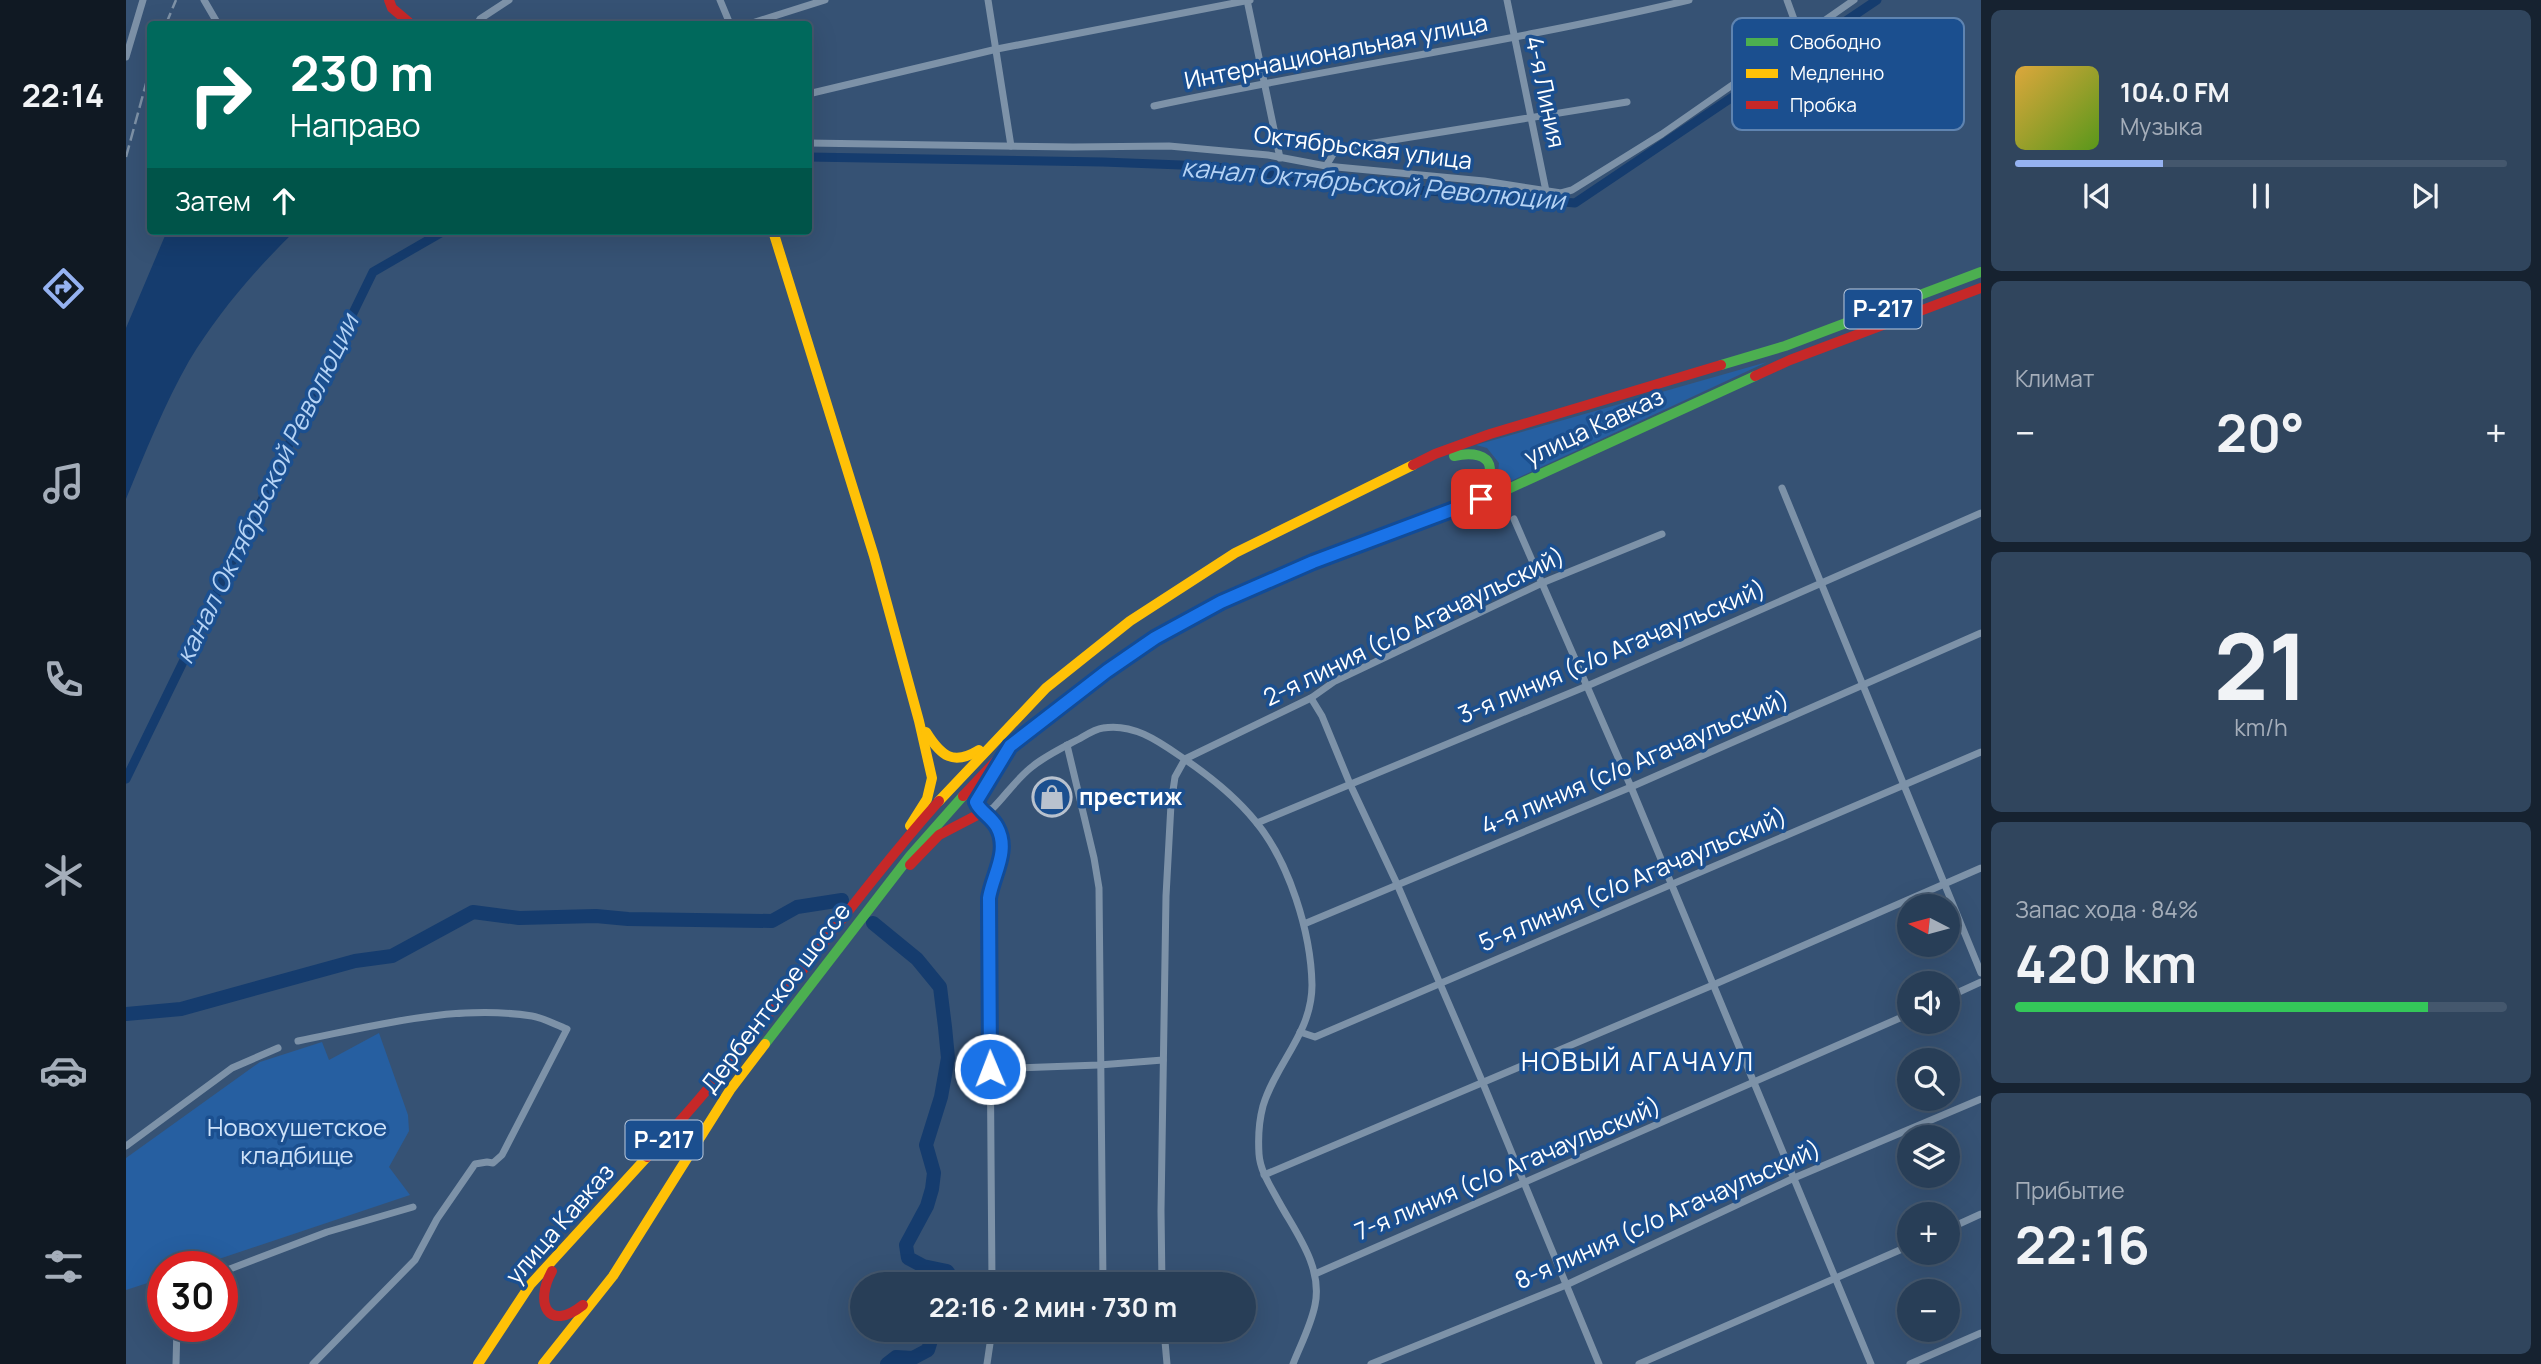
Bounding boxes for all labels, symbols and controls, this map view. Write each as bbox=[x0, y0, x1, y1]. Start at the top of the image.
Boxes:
street label: Интернациональная улица bbox=[1181, 5, 1490, 96]
legend bbox=[1732, 18, 1964, 130]
text: Свободно bbox=[1790, 29, 1881, 55]
street label: 4-я Линия bbox=[1518, 33, 1574, 151]
text: 230 m bbox=[290, 39, 434, 106]
icon: right bbox=[175, 49, 266, 140]
text: Медленно bbox=[1790, 60, 1884, 86]
text: 22:14 bbox=[22, 73, 104, 117]
text: 104.0 FM bbox=[2120, 74, 2230, 110]
text: Пробка bbox=[1790, 92, 1857, 118]
text: Направо bbox=[290, 103, 421, 147]
text: Музыка bbox=[2120, 110, 2203, 142]
street label: Октябрьская улица bbox=[1252, 117, 1474, 176]
water label: канал Октябрьской Революции bbox=[1180, 148, 1568, 218]
icon: previous bbox=[2078, 177, 2116, 215]
icon: pause bbox=[2242, 177, 2280, 215]
icon: next bbox=[2406, 177, 2444, 215]
icon: ahead bbox=[265, 182, 303, 220]
text: Затем bbox=[175, 183, 251, 219]
icon: directions bbox=[39, 264, 88, 313]
road number: Р-217 bbox=[1844, 290, 1922, 328]
water label: канал Октябрьской Революции bbox=[166, 306, 367, 669]
text: Климат bbox=[2015, 362, 2094, 394]
street label: улица Кавказ bbox=[1518, 379, 1669, 472]
text: 20° bbox=[2216, 397, 2305, 468]
text: − bbox=[2015, 406, 2036, 458]
text: + bbox=[2485, 406, 2507, 458]
icon: music bbox=[39, 459, 88, 508]
pin bbox=[1451, 469, 1511, 529]
icon: arrive bbox=[1462, 480, 1500, 518]
street label: 2-я линия (с/о Агачаульский) bbox=[1257, 538, 1569, 713]
street label: 3-я линия (с/о Агачаульский) bbox=[1453, 571, 1770, 730]
text: 21 bbox=[2214, 603, 2308, 727]
icon: phone bbox=[39, 655, 88, 704]
street label: 4-я линия (с/о Агачаульский) bbox=[1475, 682, 1794, 842]
text: km/h bbox=[2234, 711, 2288, 743]
shop icon: престиж bbox=[1031, 776, 1073, 818]
place label: престиж bbox=[1079, 779, 1183, 812]
street label: 5-я линия (с/о Агачаульский) bbox=[1473, 799, 1791, 959]
icon: climate bbox=[39, 851, 88, 900]
text: Запас хода · 84% bbox=[2015, 893, 2199, 925]
north arrow bbox=[1897, 894, 1960, 957]
map controls bbox=[1897, 894, 1960, 1342]
street label: Дербентское шоссе bbox=[692, 895, 857, 1099]
text: 420 km bbox=[2015, 928, 2197, 999]
button: sound bbox=[1897, 971, 1960, 1034]
position arrow bbox=[953, 1032, 1027, 1106]
district label: НОВЫЙ АГАЧАУЛ bbox=[1521, 1043, 1755, 1079]
icon: car bbox=[39, 1046, 88, 1095]
button: search bbox=[1897, 1048, 1960, 1111]
street label: 7-я линия (с/о Агачаульский) bbox=[1349, 1088, 1665, 1247]
park label: Новохушетское кладбище bbox=[207, 1110, 387, 1171]
road number: Р-217 bbox=[626, 1120, 702, 1160]
button: layers bbox=[1897, 1125, 1960, 1188]
street label: 8-я линия (с/о Агачаульский) bbox=[1509, 1131, 1826, 1296]
street label: улица Кавказ bbox=[497, 1155, 621, 1291]
text: Прибытие bbox=[2015, 1174, 2125, 1206]
button: + bbox=[1897, 1202, 1960, 1265]
text: 22:16 bbox=[2015, 1209, 2150, 1280]
icon: filters bbox=[39, 1242, 88, 1291]
speed limit sign: 30 bbox=[147, 1251, 238, 1342]
button: − bbox=[1897, 1279, 1960, 1342]
text: 22:16 · 2 мин · 730 m bbox=[929, 1289, 1177, 1325]

